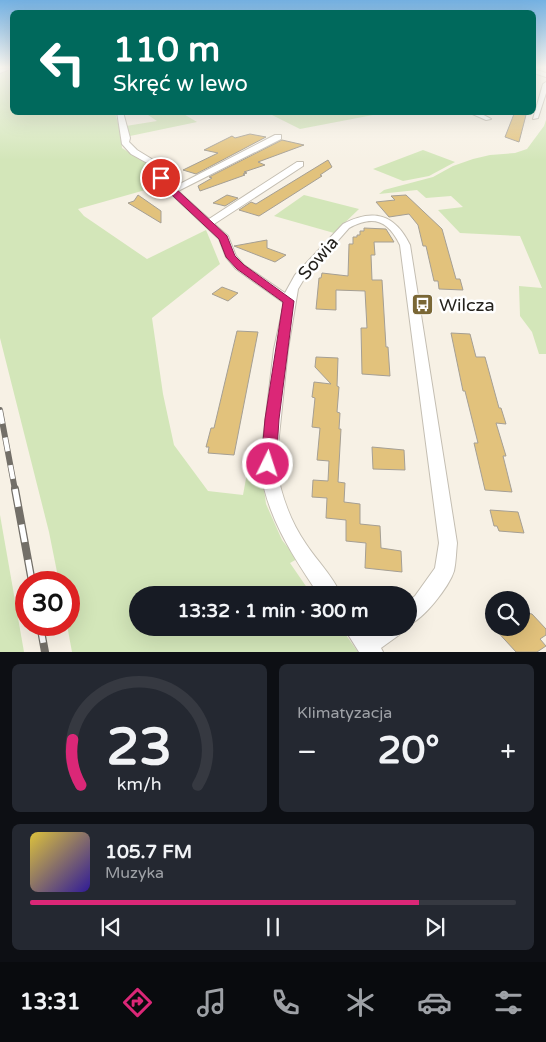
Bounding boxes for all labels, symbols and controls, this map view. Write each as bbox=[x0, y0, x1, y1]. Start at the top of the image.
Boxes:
text: 110 m bbox=[113, 29, 220, 71]
icon: left bbox=[30, 30, 95, 95]
text: Skręć w lewo bbox=[113, 71, 248, 97]
pin bbox=[140, 157, 182, 199]
icon: arrive bbox=[147, 164, 175, 192]
street label: Sowia bbox=[293, 232, 343, 284]
bus stop icon: Wilcza bbox=[411, 293, 435, 317]
place label: Wilcza bbox=[439, 294, 495, 316]
position arrow bbox=[241, 437, 293, 489]
speed limit sign: 30 bbox=[15, 571, 80, 636]
map controls bbox=[485, 591, 530, 636]
button: search bbox=[485, 591, 530, 636]
text: 13:32 · 1 min · 300 m bbox=[177, 600, 369, 622]
text: Klimatyzacja bbox=[297, 703, 392, 723]
text: 23 bbox=[107, 716, 172, 779]
text: 20° bbox=[378, 728, 440, 774]
text: − bbox=[297, 735, 317, 769]
text: + bbox=[500, 735, 516, 769]
text: km/h bbox=[117, 774, 162, 795]
text: 105.7 FM bbox=[105, 841, 192, 863]
text: Muzyka bbox=[105, 863, 164, 883]
icon: previous bbox=[97, 913, 125, 941]
icon: pause bbox=[259, 913, 287, 941]
icon: next bbox=[421, 913, 449, 941]
icon: directions bbox=[120, 985, 155, 1020]
icon: music bbox=[194, 985, 229, 1020]
icon: phone bbox=[268, 985, 303, 1020]
icon: climate bbox=[343, 985, 378, 1020]
icon: car bbox=[417, 985, 452, 1020]
icon: filters bbox=[491, 985, 526, 1020]
text: 13:31 bbox=[20, 989, 81, 1015]

